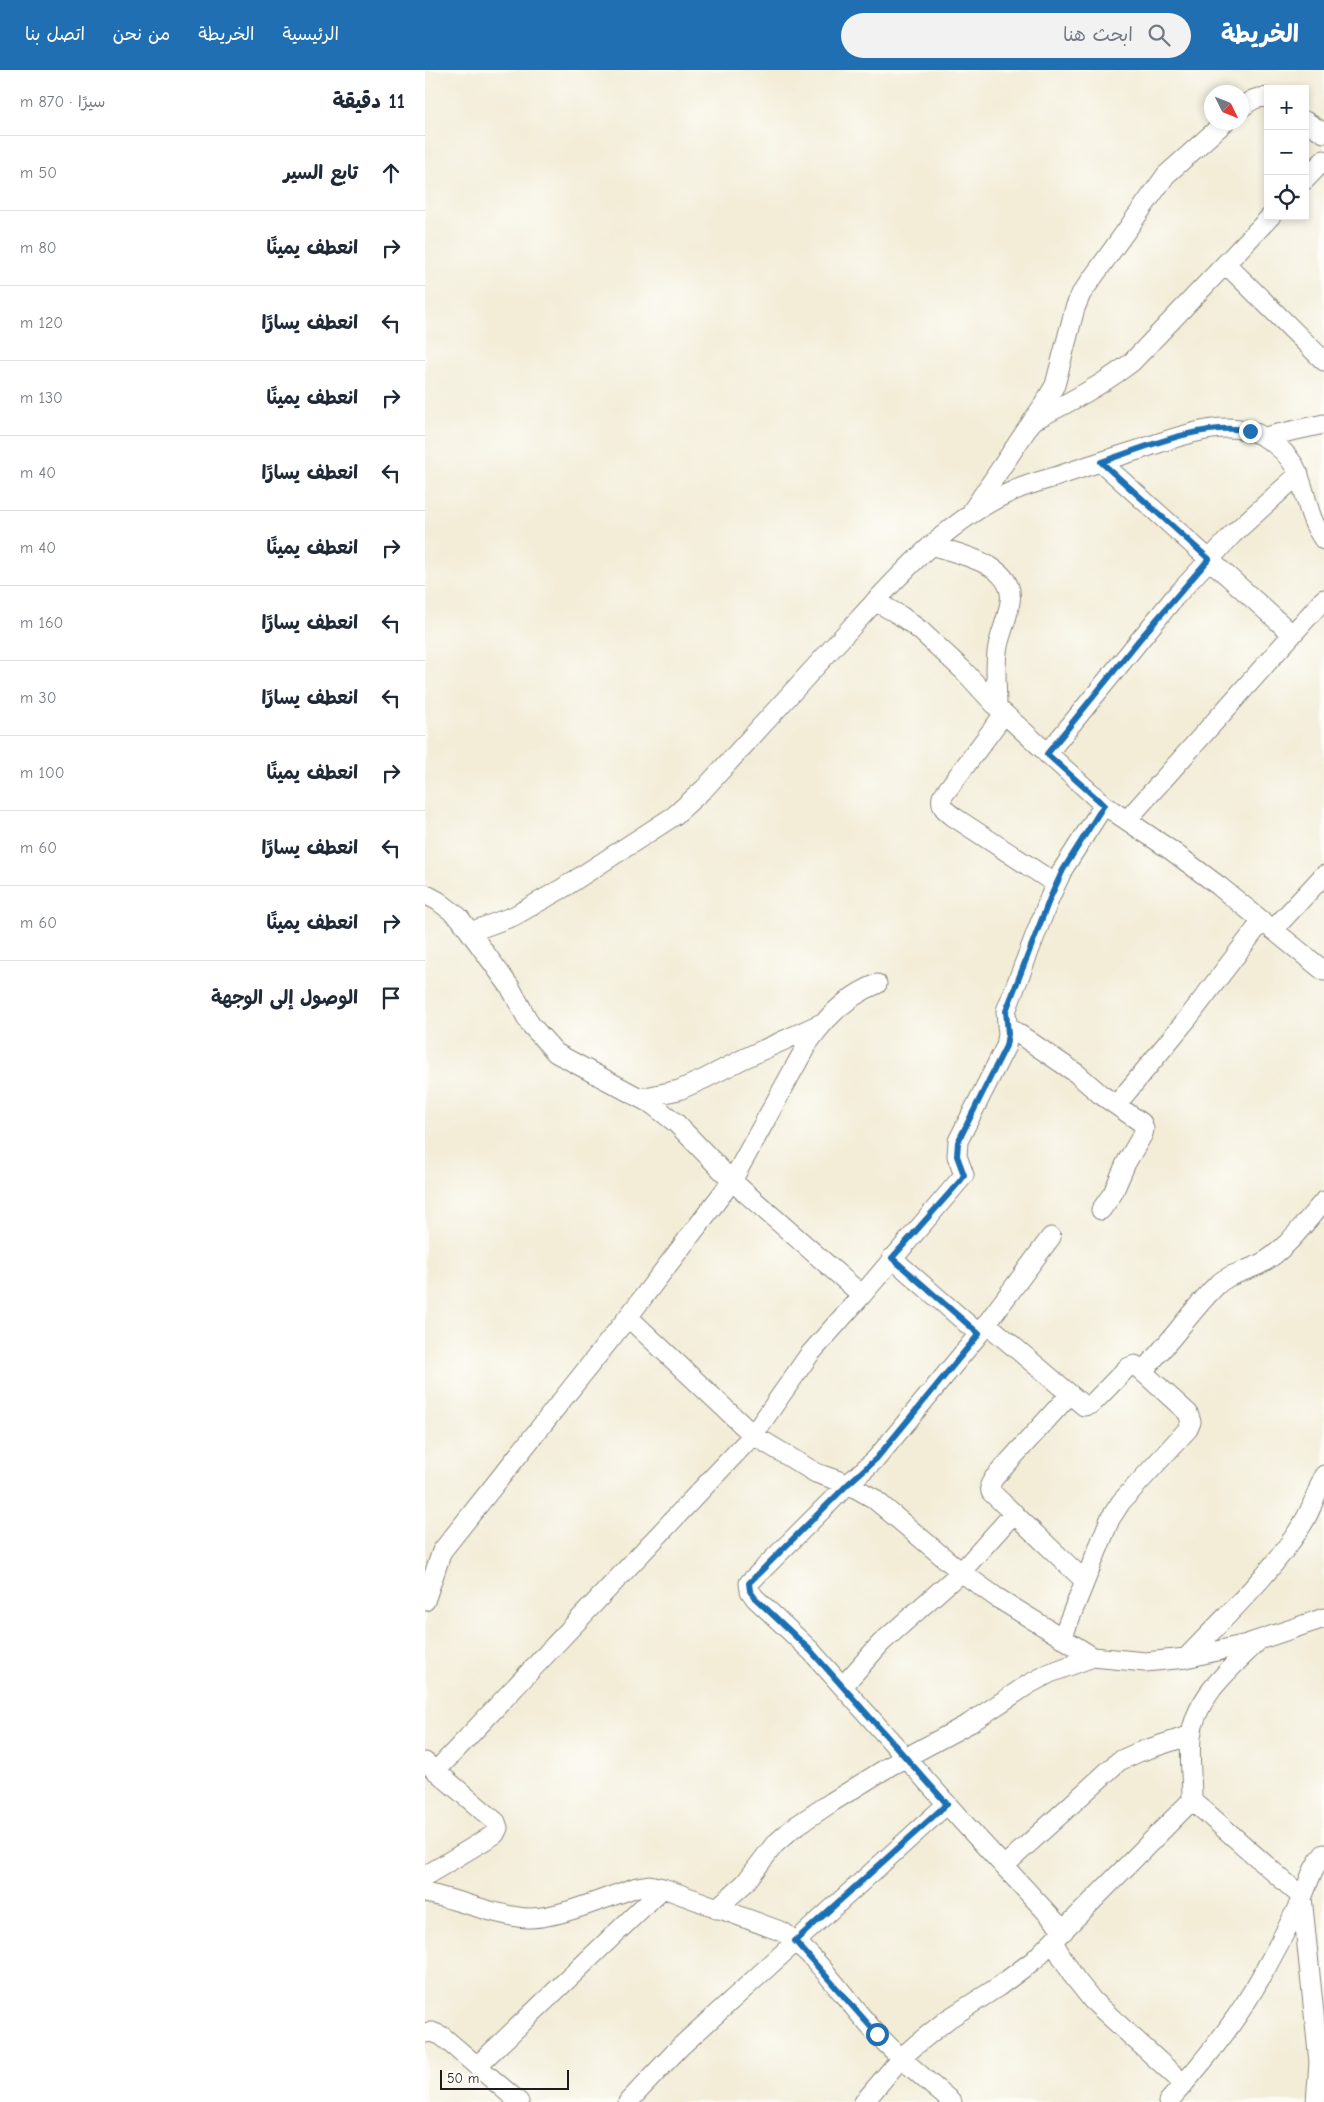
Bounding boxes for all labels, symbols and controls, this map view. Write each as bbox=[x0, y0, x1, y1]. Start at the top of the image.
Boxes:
search box bbox=[841, 13, 1191, 58]
text: الخريطة bbox=[1221, 20, 1299, 48]
icon: search bbox=[1145, 21, 1173, 49]
text: اتصل بنا bbox=[25, 24, 85, 45]
text: من نحن bbox=[113, 24, 170, 45]
text: الخريطة bbox=[198, 24, 254, 45]
text: الرئيسية bbox=[282, 24, 339, 45]
text: ابحث هنا bbox=[1063, 24, 1133, 46]
north arrow bbox=[1204, 85, 1249, 130]
map controls bbox=[1264, 85, 1309, 220]
button: + bbox=[1264, 85, 1309, 130]
text: 11 دقيقة bbox=[333, 89, 405, 113]
text: سيرًا · 870 m bbox=[20, 93, 106, 111]
button: − bbox=[1264, 130, 1309, 175]
icon: ahead bbox=[377, 159, 405, 187]
text: تابع السير bbox=[284, 162, 358, 184]
text: 50 m bbox=[20, 164, 57, 182]
button: locate bbox=[1264, 175, 1309, 220]
icon: right bbox=[377, 234, 405, 262]
text: انعطف يمينًا bbox=[266, 237, 358, 259]
text: 80 m bbox=[20, 239, 57, 257]
icon: left bbox=[377, 309, 405, 337]
text: انعطف يسارًا bbox=[261, 312, 358, 334]
text: 120 m bbox=[20, 314, 63, 332]
icon: right bbox=[377, 384, 405, 412]
text: انعطف يمينًا bbox=[266, 387, 358, 409]
text: 130 m bbox=[20, 389, 63, 407]
route end bbox=[1239, 420, 1262, 443]
icon: left bbox=[377, 459, 405, 487]
text: انعطف يسارًا bbox=[261, 462, 358, 484]
text: 40 m bbox=[20, 464, 56, 482]
icon: right bbox=[377, 534, 405, 562]
text: انعطف يمينًا bbox=[266, 537, 358, 559]
text: 40 m bbox=[20, 539, 56, 557]
icon: left bbox=[377, 609, 405, 637]
text: انعطف يسارًا bbox=[261, 612, 358, 634]
text: 160 m bbox=[20, 614, 63, 632]
icon: left bbox=[377, 684, 405, 712]
text: انعطف يسارًا bbox=[261, 687, 358, 709]
text: 30 m bbox=[20, 689, 56, 707]
icon: right bbox=[377, 759, 405, 787]
text: انعطف يمينًا bbox=[266, 762, 358, 784]
text: 100 m bbox=[20, 764, 64, 782]
icon: left bbox=[377, 834, 405, 862]
text: انعطف يسارًا bbox=[261, 837, 358, 859]
text: 60 m bbox=[20, 839, 57, 857]
icon: right bbox=[377, 909, 405, 937]
text: انعطف يمينًا bbox=[266, 912, 358, 934]
text: 60 m bbox=[20, 914, 57, 932]
icon: arrive bbox=[377, 984, 405, 1012]
text: الوصول إلى الوجهة bbox=[211, 987, 358, 1009]
route start bbox=[866, 2023, 889, 2046]
scale bar bbox=[440, 2067, 569, 2090]
text: 50 m bbox=[447, 2070, 479, 2087]

